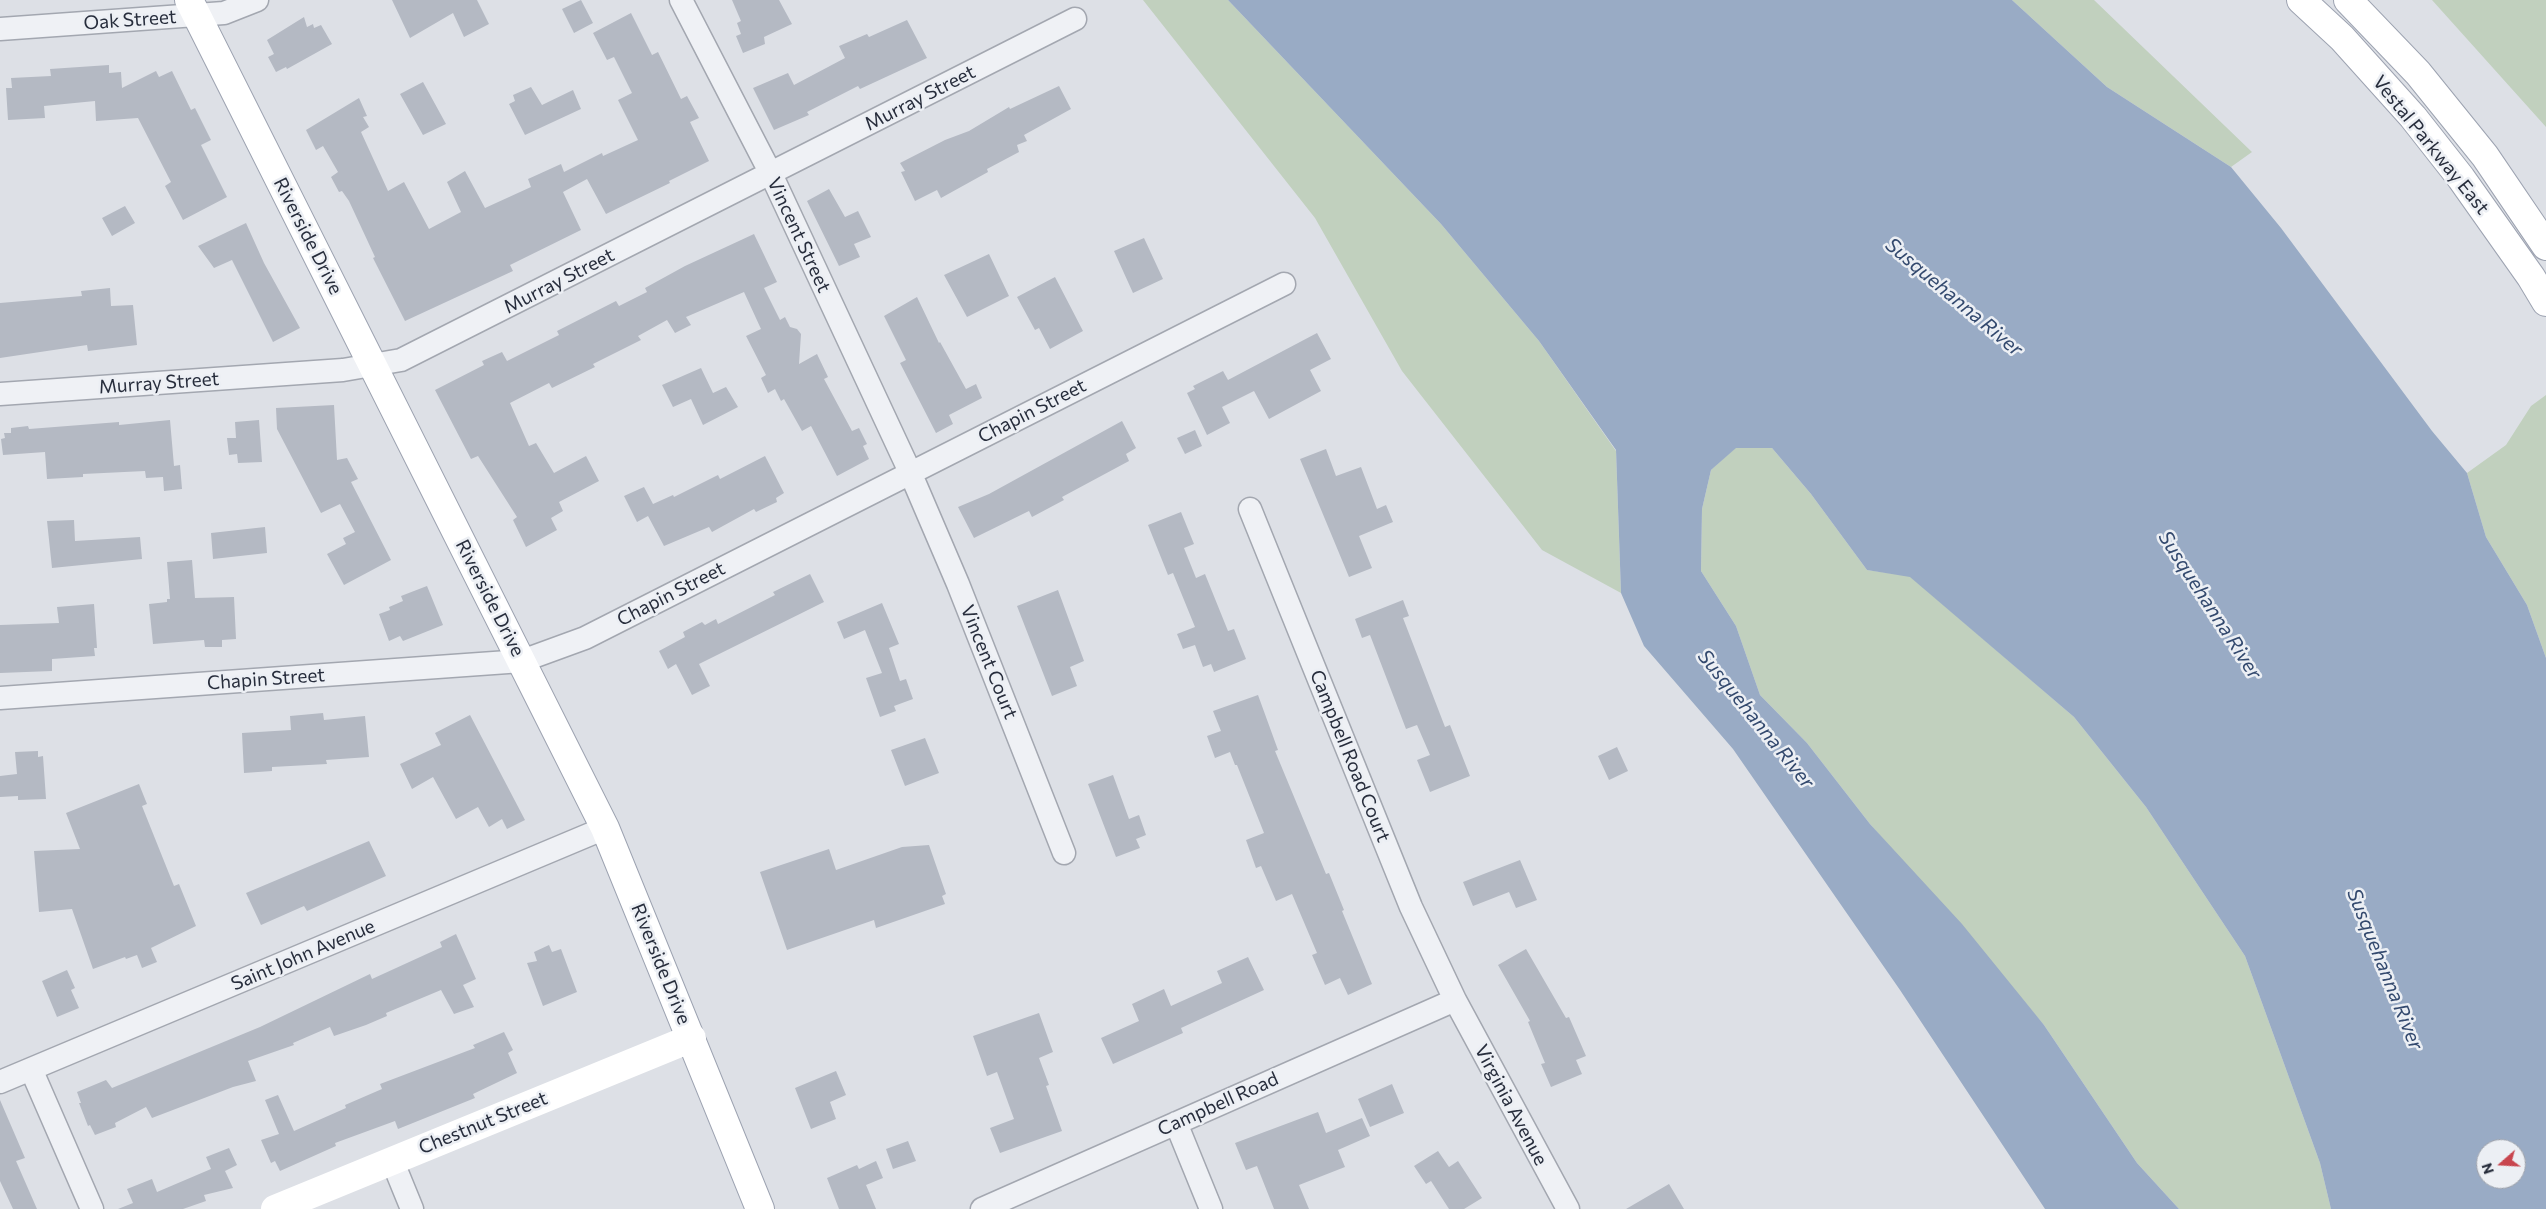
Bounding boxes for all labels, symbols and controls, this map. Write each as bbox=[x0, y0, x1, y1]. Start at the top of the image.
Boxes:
street label: Oak Street bbox=[83, 5, 177, 35]
street label: Murray Street bbox=[861, 60, 979, 136]
street label: Vestal Parkway East bbox=[2368, 71, 2494, 219]
street label: Riverside Drive bbox=[269, 174, 347, 298]
street label: Vincent Street bbox=[762, 174, 836, 296]
water label: Susquehanna River bbox=[1881, 233, 2027, 361]
street label: Murray Street bbox=[500, 243, 618, 319]
street label: Murray Street bbox=[98, 367, 220, 399]
street label: Chapin Street bbox=[974, 374, 1090, 448]
water label: Susquehanna River bbox=[2153, 526, 2267, 684]
street label: Riverside Drive bbox=[451, 536, 529, 660]
street label: Chapin Street bbox=[613, 557, 729, 631]
street label: Vincent Court bbox=[956, 602, 1022, 722]
water label: Susquehanna River bbox=[1693, 645, 1819, 793]
street label: Chapin Street bbox=[206, 664, 326, 694]
street label: Campbell Road Court bbox=[1305, 667, 1395, 845]
water label: Susquehanna River bbox=[2342, 885, 2428, 1053]
street label: Riverside Drive bbox=[626, 900, 696, 1028]
street label: Saint John Avenue bbox=[228, 914, 378, 996]
street label: Virginia Avenue bbox=[1470, 1041, 1552, 1169]
street label: Campbell Road bbox=[1154, 1067, 1282, 1141]
street label: Chestnut Street bbox=[415, 1087, 551, 1159]
north arrow bbox=[2476, 1139, 2526, 1189]
text: N bbox=[2478, 1161, 2497, 1176]

